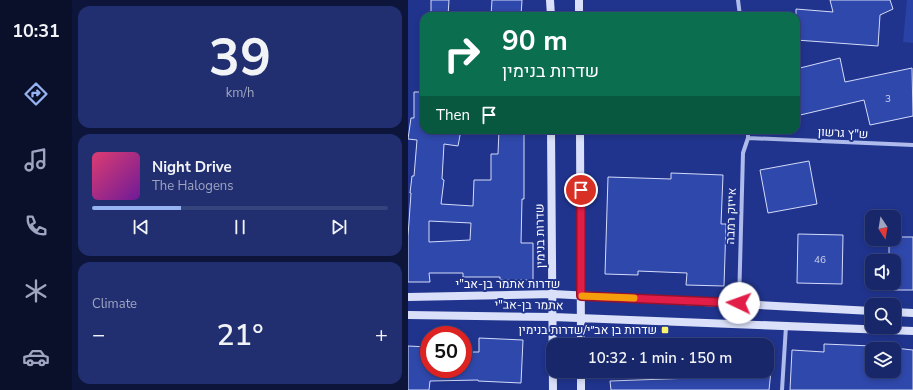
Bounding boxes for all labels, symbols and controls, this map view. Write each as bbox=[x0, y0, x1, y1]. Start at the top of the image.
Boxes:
text: 10:31 bbox=[12, 19, 60, 43]
text: 39 bbox=[209, 22, 271, 93]
text: 90 m bbox=[502, 22, 568, 60]
icon: right bbox=[436, 28, 488, 80]
text: שדרות בנימין bbox=[502, 59, 599, 83]
icon: directions bbox=[22, 80, 50, 108]
text: km/h bbox=[226, 84, 254, 102]
house number: 3 bbox=[885, 92, 891, 106]
icon: arrive bbox=[478, 104, 500, 126]
text: Then bbox=[436, 105, 470, 125]
street label: ש"ץ גרשון bbox=[817, 124, 869, 142]
icon: music bbox=[22, 146, 50, 174]
text: Night Drive bbox=[152, 157, 232, 177]
pin bbox=[564, 173, 598, 207]
text: The Halogens bbox=[152, 177, 233, 195]
icon: arrive bbox=[570, 179, 592, 201]
street label: אייזק רמבה bbox=[722, 187, 740, 245]
street label: שדרות בנימין bbox=[531, 203, 549, 269]
north arrow bbox=[865, 210, 901, 246]
map controls bbox=[865, 210, 901, 378]
icon: phone bbox=[22, 212, 50, 240]
icon: previous bbox=[130, 216, 152, 238]
icon: pause bbox=[229, 216, 251, 238]
icon: next bbox=[328, 216, 350, 238]
house number: 46 bbox=[814, 253, 826, 267]
button: sound bbox=[865, 254, 901, 290]
street label: שדרות אתמר בן-אב"י bbox=[456, 276, 560, 292]
icon: climate bbox=[22, 277, 50, 305]
position arrow bbox=[718, 282, 760, 324]
text: Climate bbox=[92, 295, 137, 313]
street label: אתמר בן-אב"י bbox=[494, 296, 564, 314]
button: search bbox=[865, 298, 901, 334]
text: 21° bbox=[216, 315, 264, 356]
text: − bbox=[92, 320, 105, 350]
text: + bbox=[375, 320, 388, 350]
place label: שדרות בן אב״י/שדרות בנימין bbox=[519, 322, 657, 338]
marker: שדרות בן אב״י/שדרות בנימין bbox=[660, 325, 670, 335]
speed limit sign: 50 bbox=[420, 326, 472, 378]
button: layers bbox=[865, 342, 901, 378]
icon: car bbox=[22, 343, 50, 371]
text: 10:32 · 1 min · 150 m bbox=[588, 348, 732, 368]

